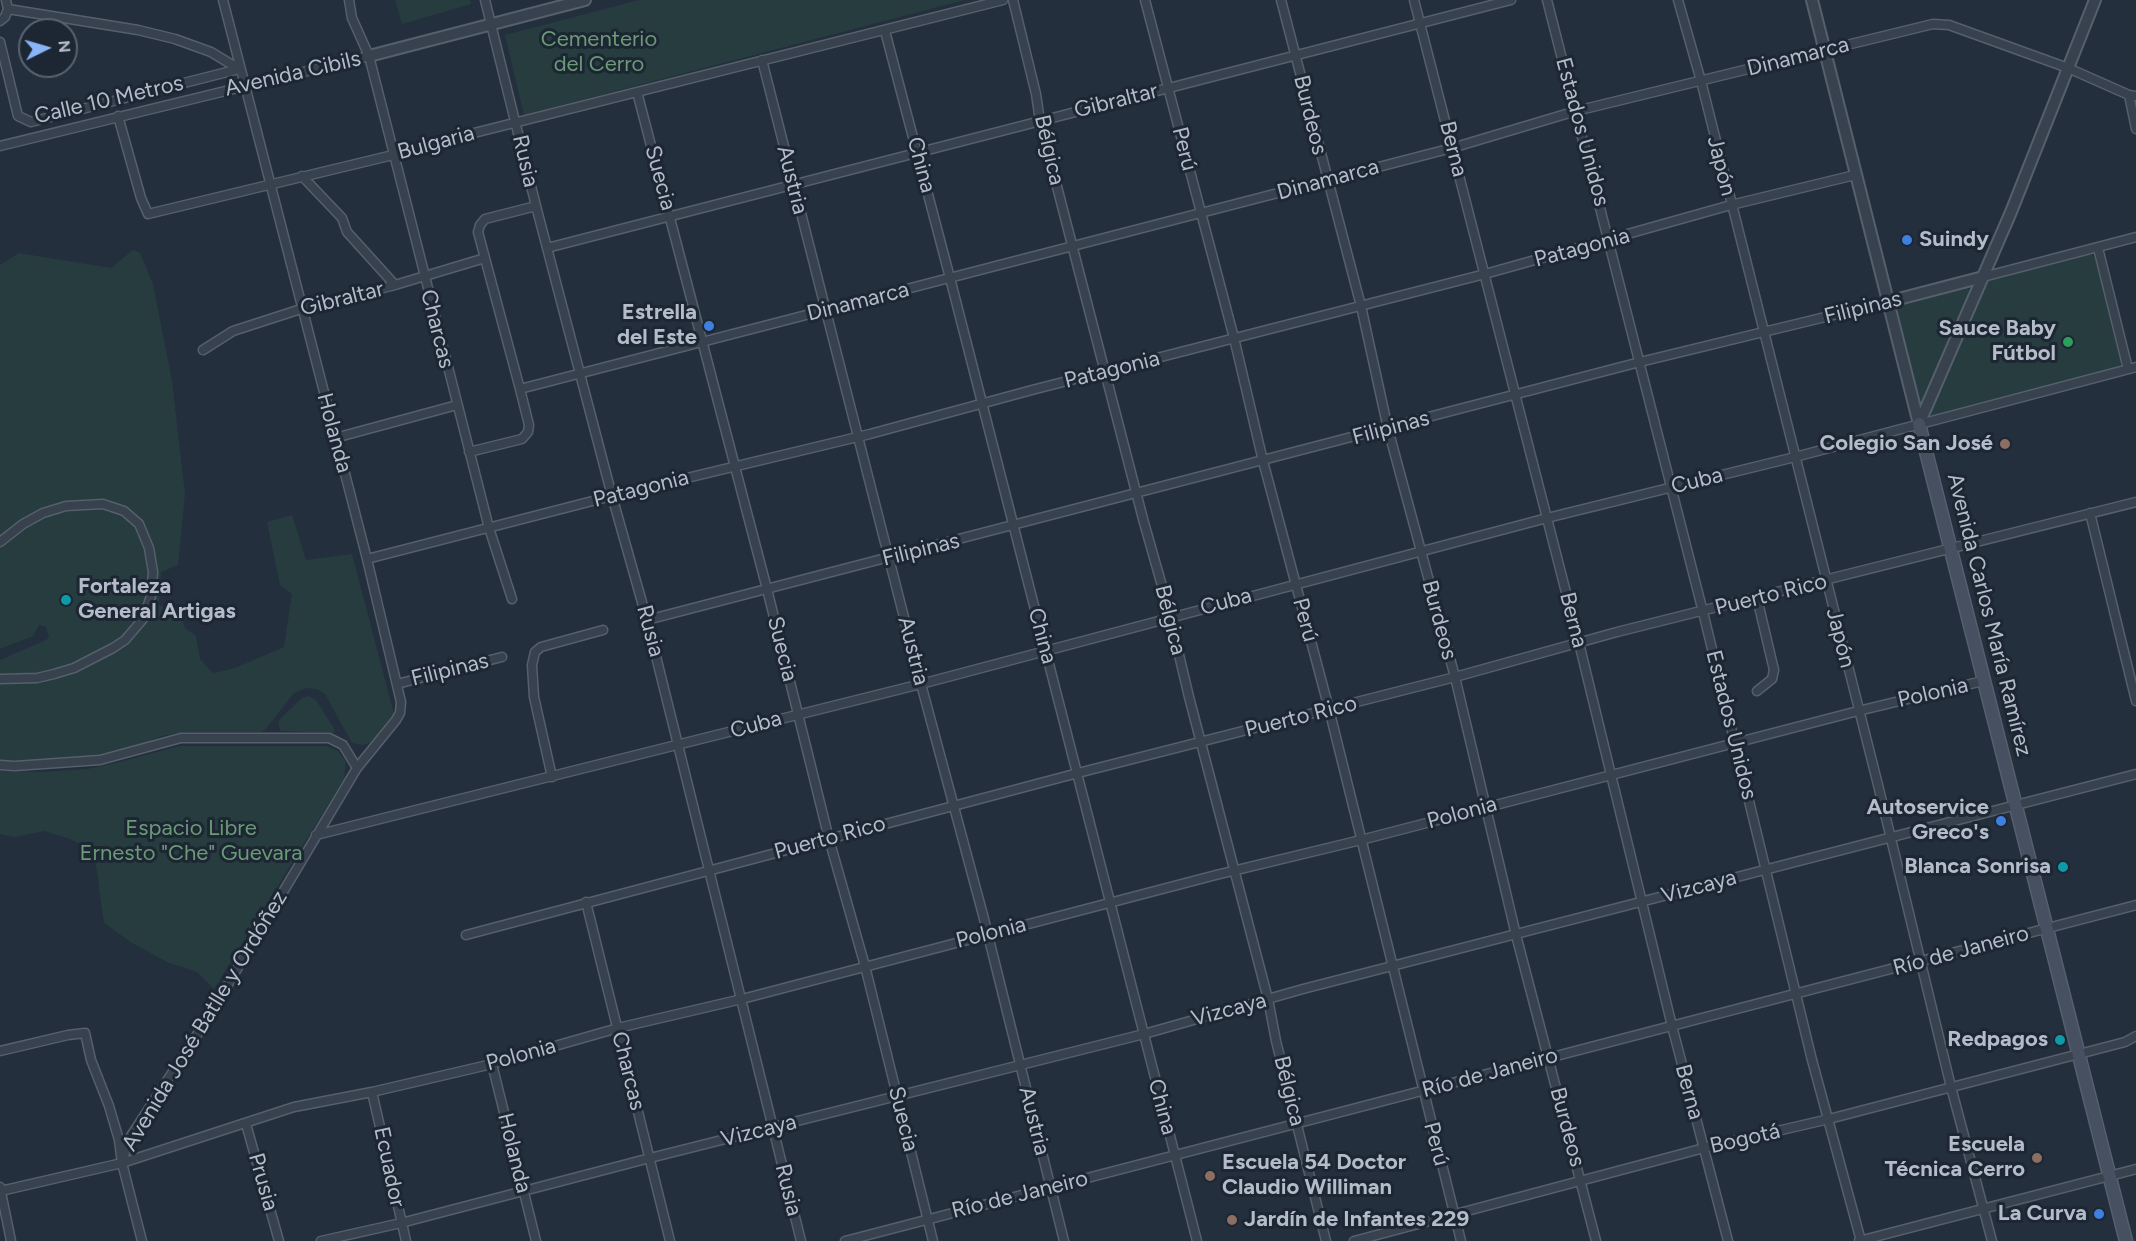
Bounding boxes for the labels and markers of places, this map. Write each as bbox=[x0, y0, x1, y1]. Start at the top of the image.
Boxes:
place label: Suindy bbox=[1919, 227, 1989, 253]
marker: Suindy bbox=[1900, 233, 1914, 247]
place label: Estrella del Este bbox=[617, 300, 697, 352]
place label: Sauce Baby Fútbol bbox=[1938, 316, 2056, 368]
marker: Estrella del Este bbox=[702, 319, 716, 333]
marker: Sauce Baby Fútbol bbox=[2061, 335, 2075, 349]
place label: Colegio San José bbox=[1819, 431, 1993, 457]
marker: Colegio San José bbox=[1998, 437, 2012, 451]
place label: Fortaleza General Artigas bbox=[78, 574, 236, 626]
marker: Fortaleza General Artigas bbox=[59, 593, 73, 607]
place label: Autoservice Greco's bbox=[1866, 795, 1989, 846]
marker: Autoservice Greco's bbox=[1994, 814, 2008, 828]
place label: Blanca Sonrisa bbox=[1904, 854, 2051, 880]
marker: Blanca Sonrisa bbox=[2056, 860, 2070, 874]
place label: Redpagos bbox=[1947, 1027, 2048, 1053]
marker: Redpagos bbox=[2053, 1033, 2067, 1047]
place label: Escuela Técnica Cerro bbox=[1885, 1132, 2025, 1184]
place label: Escuela 54 Doctor Claudio Williman bbox=[1222, 1150, 1406, 1202]
marker: Escuela Técnica Cerro bbox=[2030, 1151, 2044, 1165]
marker: Escuela 54 Doctor Claudio Williman bbox=[1203, 1169, 1217, 1183]
place label: La Curva bbox=[1998, 1201, 2087, 1227]
place label: Jardín de Infantes 229 bbox=[1244, 1207, 1469, 1233]
marker: La Curva bbox=[2092, 1207, 2106, 1221]
marker: Jardín de Infantes 229 bbox=[1225, 1213, 1239, 1227]

